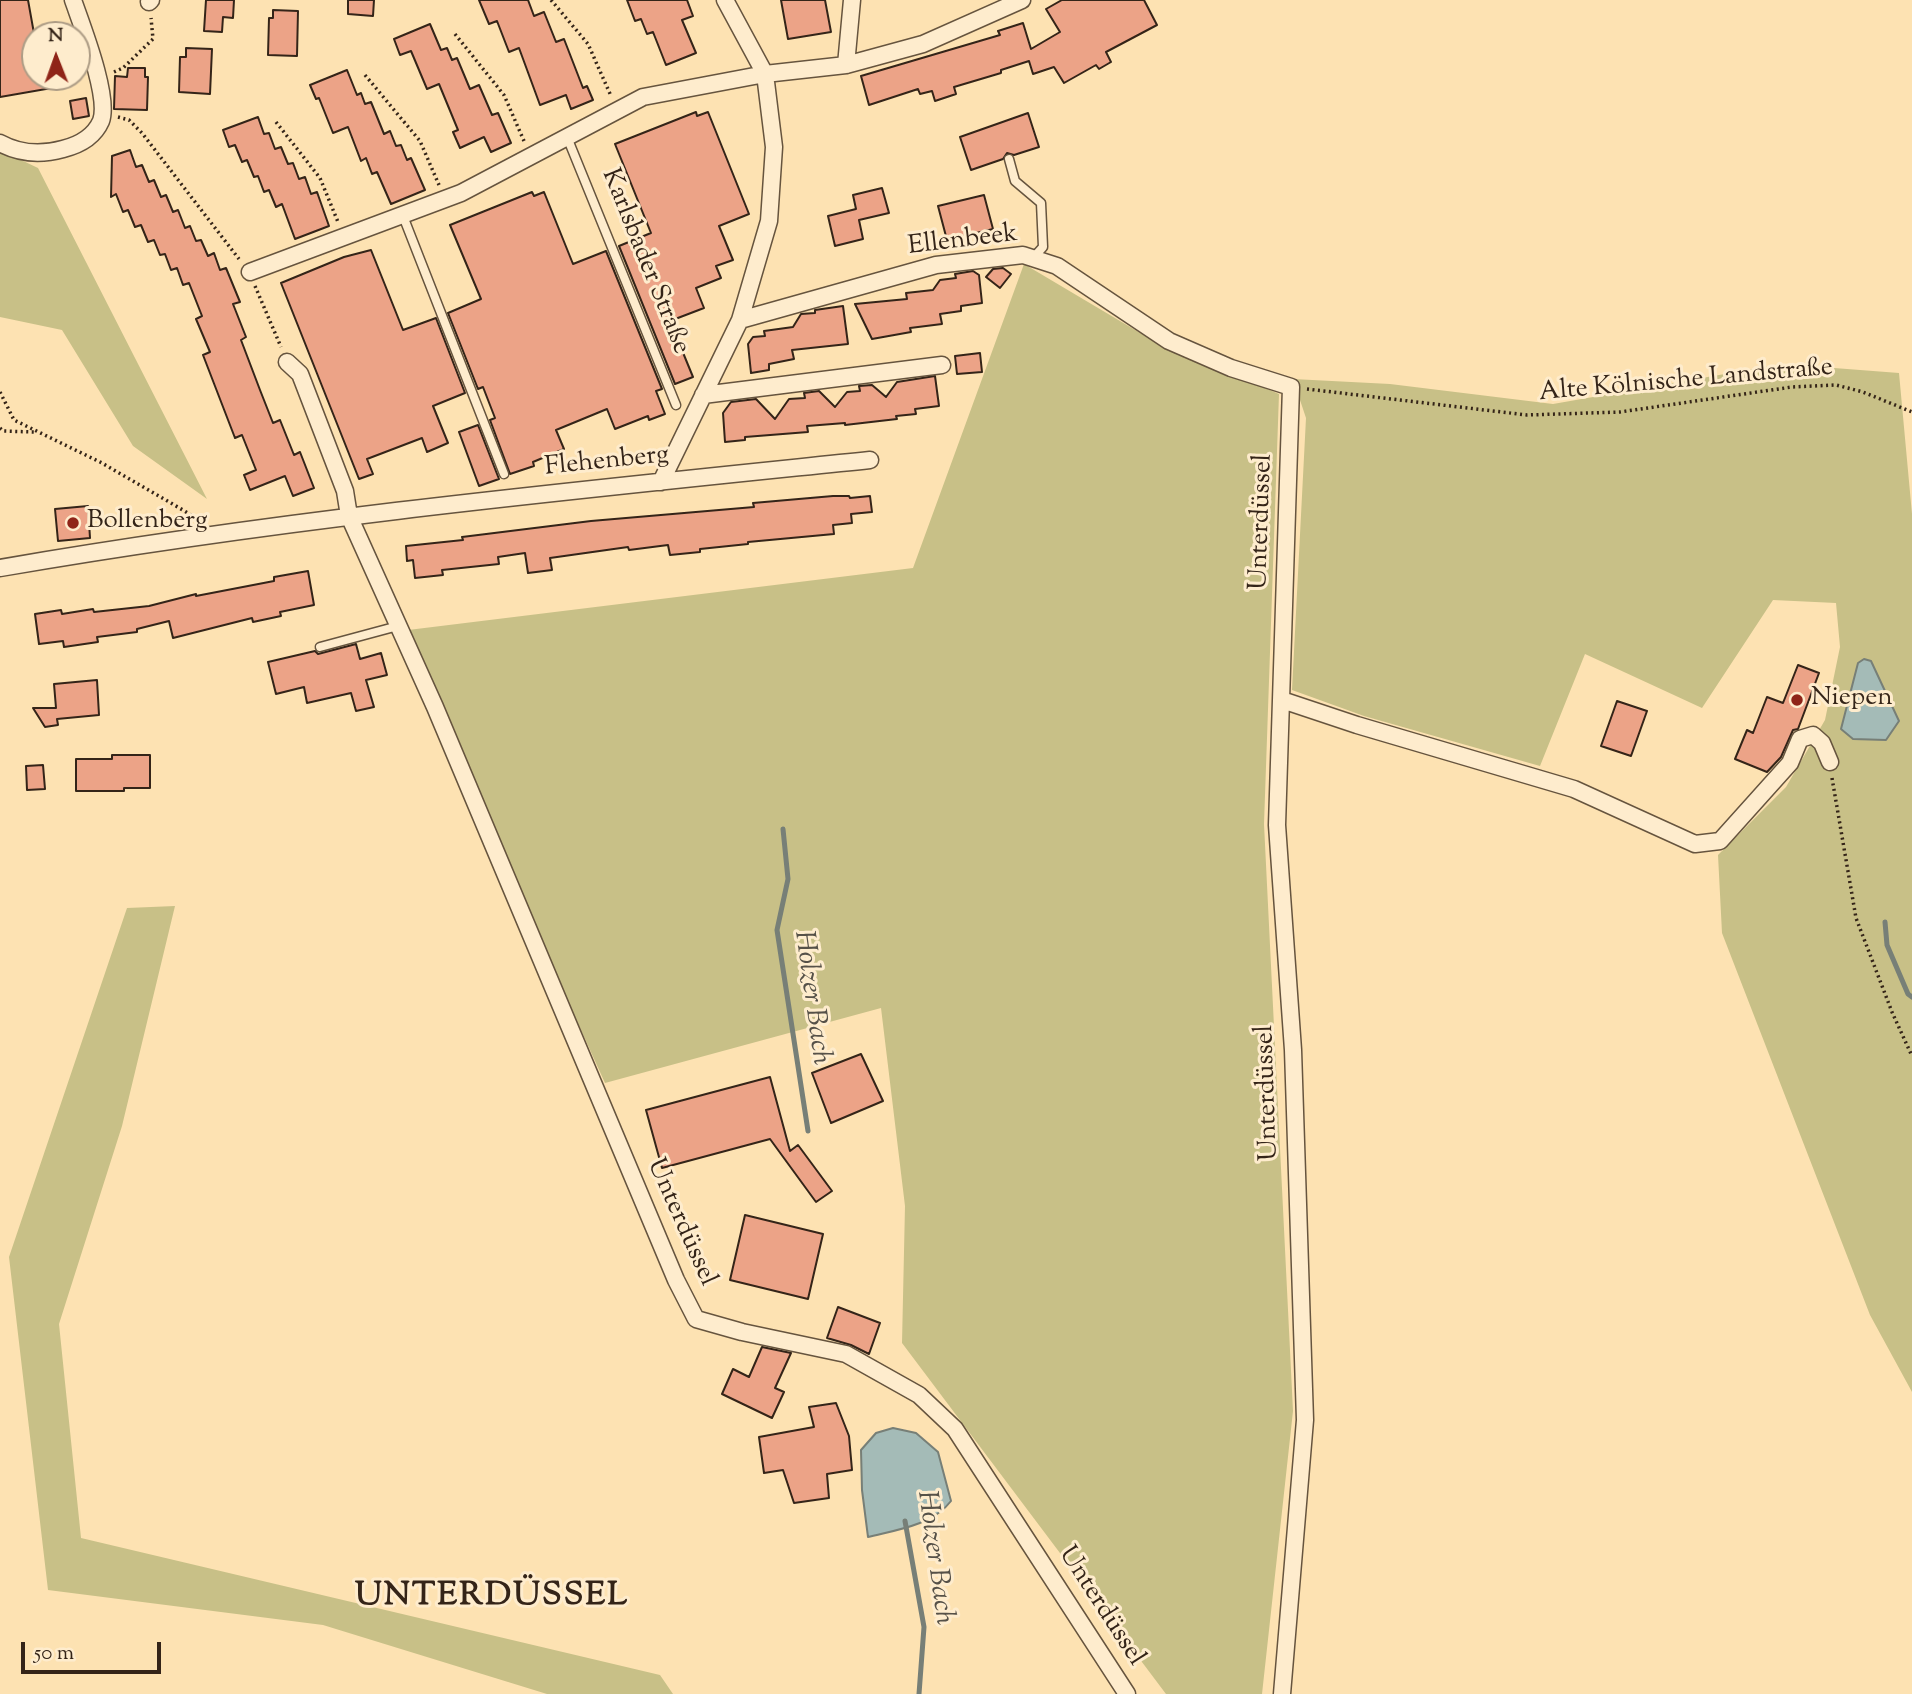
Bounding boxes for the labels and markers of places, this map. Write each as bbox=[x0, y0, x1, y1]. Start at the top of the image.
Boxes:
place label: Bollenberg bbox=[87, 507, 208, 539]
marker: Bollenberg bbox=[65, 515, 81, 531]
place label: Niepen bbox=[1811, 684, 1893, 716]
marker: Niepen bbox=[1789, 692, 1805, 708]

